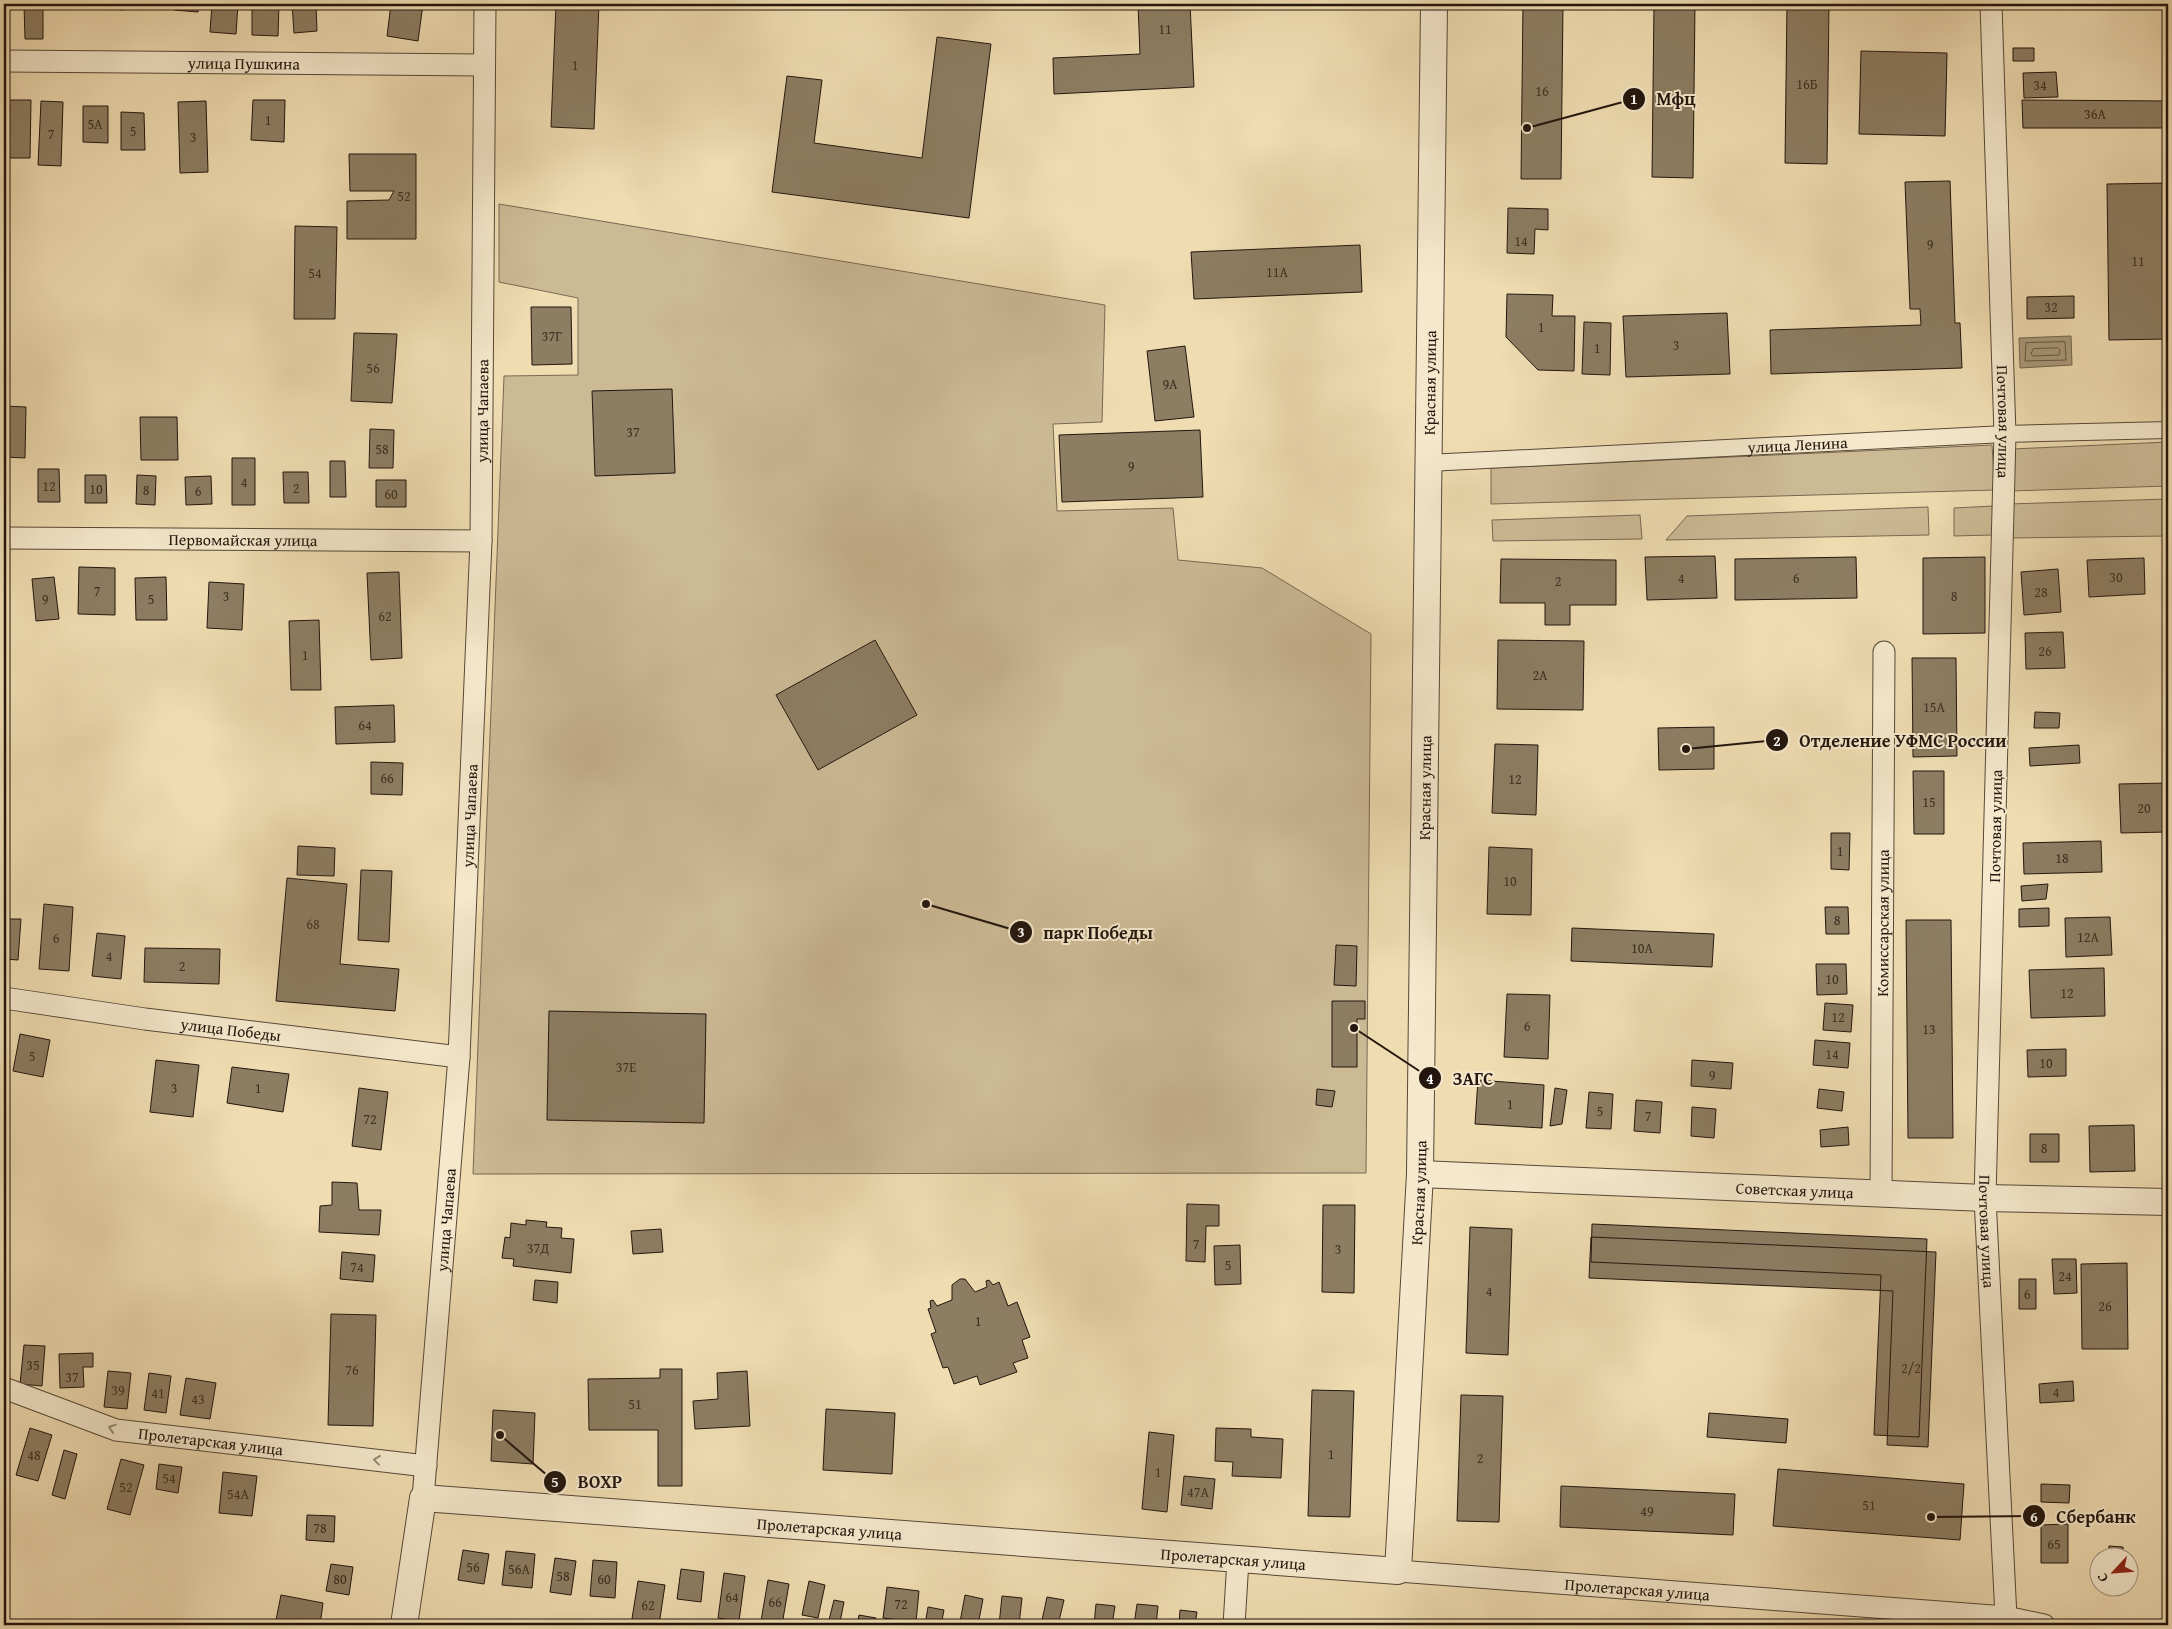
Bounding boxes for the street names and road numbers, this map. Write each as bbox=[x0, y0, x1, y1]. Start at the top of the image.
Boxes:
street label: улица Пушкина bbox=[187, 51, 301, 75]
street label: Красная улица bbox=[1417, 330, 1442, 435]
street label: улица Чапаева bbox=[470, 359, 494, 464]
street label: Почтовая улица bbox=[1991, 365, 2017, 479]
street label: улица Ленина bbox=[1746, 430, 1849, 459]
street label: Первомайская улица bbox=[168, 527, 318, 552]
street label: Красная улица bbox=[1412, 735, 1437, 840]
street label: улица Чапаева bbox=[455, 763, 484, 869]
street label: Почтовая улица bbox=[1982, 769, 2008, 883]
street label: Комиссарская улица bbox=[1870, 849, 1895, 997]
street label: улица Победы bbox=[178, 1011, 282, 1047]
street label: Красная улица bbox=[1404, 1140, 1432, 1246]
street label: улица Чапаева bbox=[429, 1167, 462, 1274]
street label: Советская улица bbox=[1735, 1175, 1854, 1204]
street label: Почтовая улица bbox=[1973, 1175, 2002, 1289]
street label: Пролетарская улица bbox=[137, 1421, 285, 1461]
street label: Пролетарская улица bbox=[756, 1511, 903, 1546]
street label: Пролетарская улица bbox=[1160, 1541, 1307, 1576]
street label: Пролетарская улица bbox=[1564, 1572, 1711, 1607]

